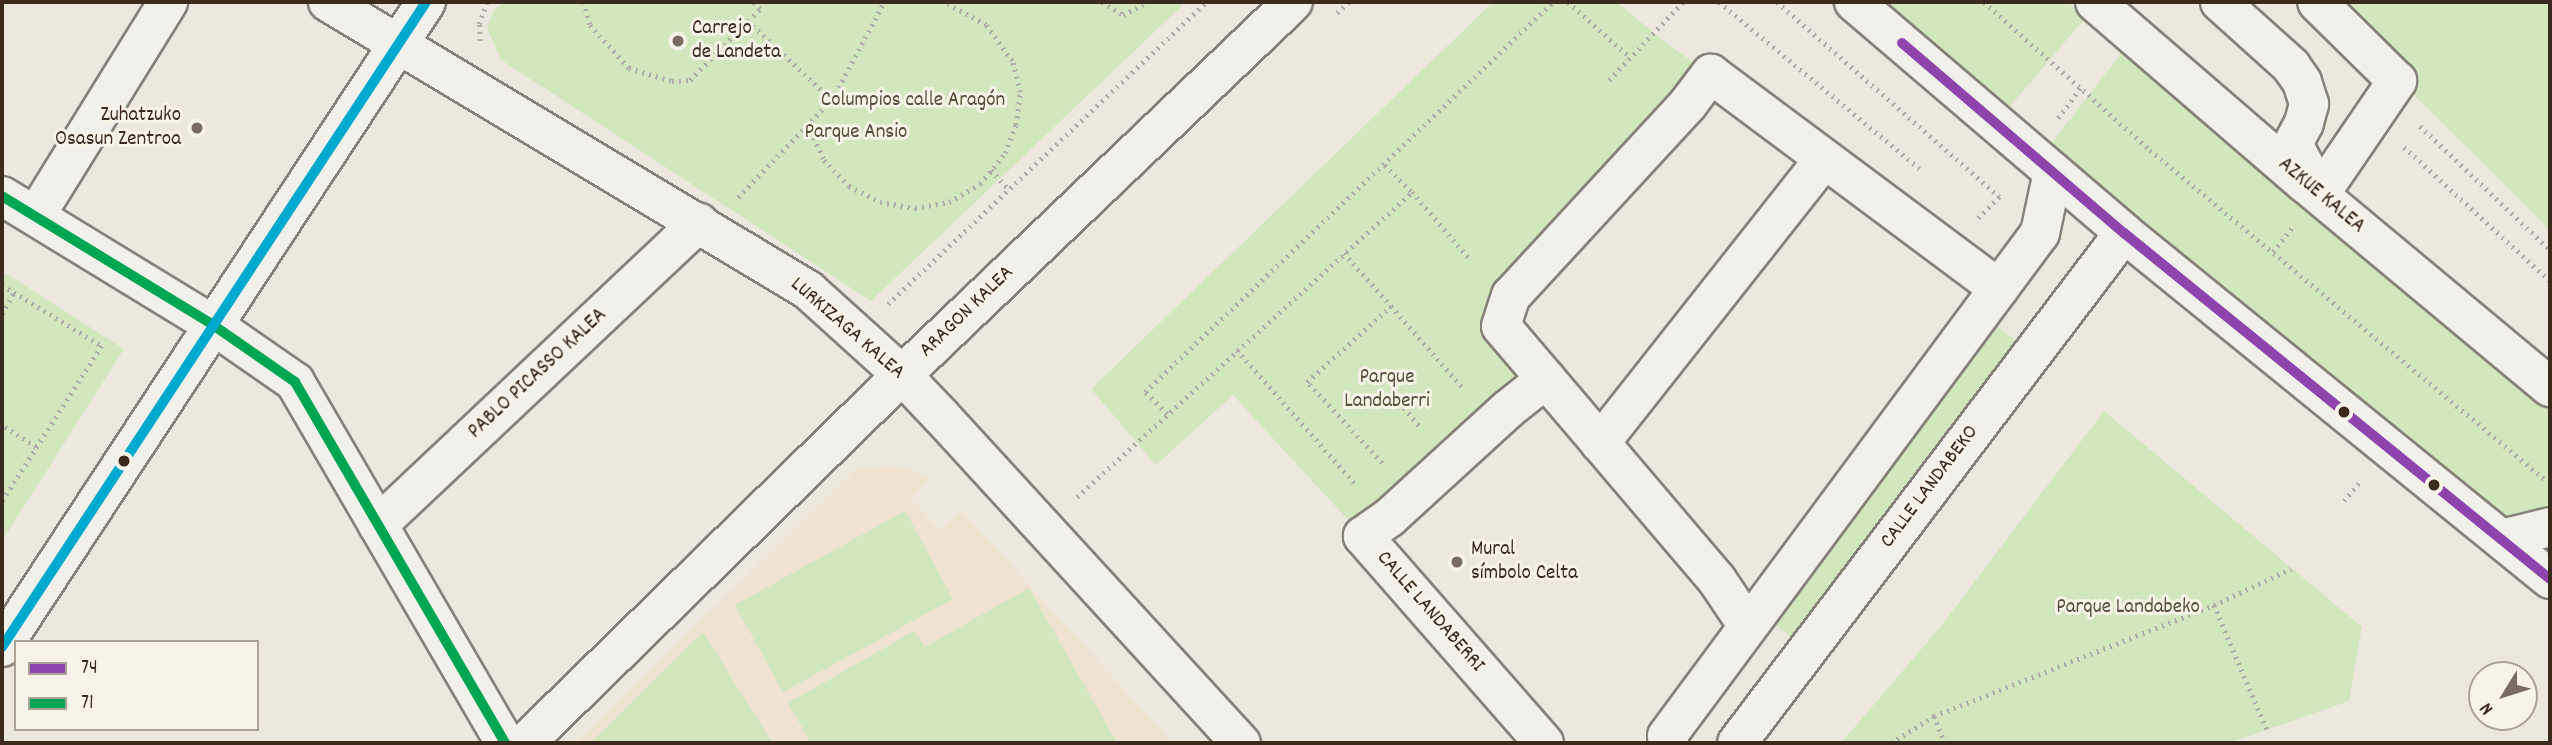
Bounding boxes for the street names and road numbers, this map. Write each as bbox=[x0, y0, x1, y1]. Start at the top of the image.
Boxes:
street label: AZKUE KALEA bbox=[2272, 152, 2370, 240]
street label: ARAGON KALEA bbox=[914, 261, 1020, 363]
street label: LURKIZAGA KALEA bbox=[785, 272, 909, 386]
street label: PABLO PICASSO KALEA bbox=[463, 303, 613, 445]
street label: CALLE LANDABEKO bbox=[1876, 421, 1984, 553]
street label: CALLE LANDABERRI bbox=[1370, 546, 1490, 678]

